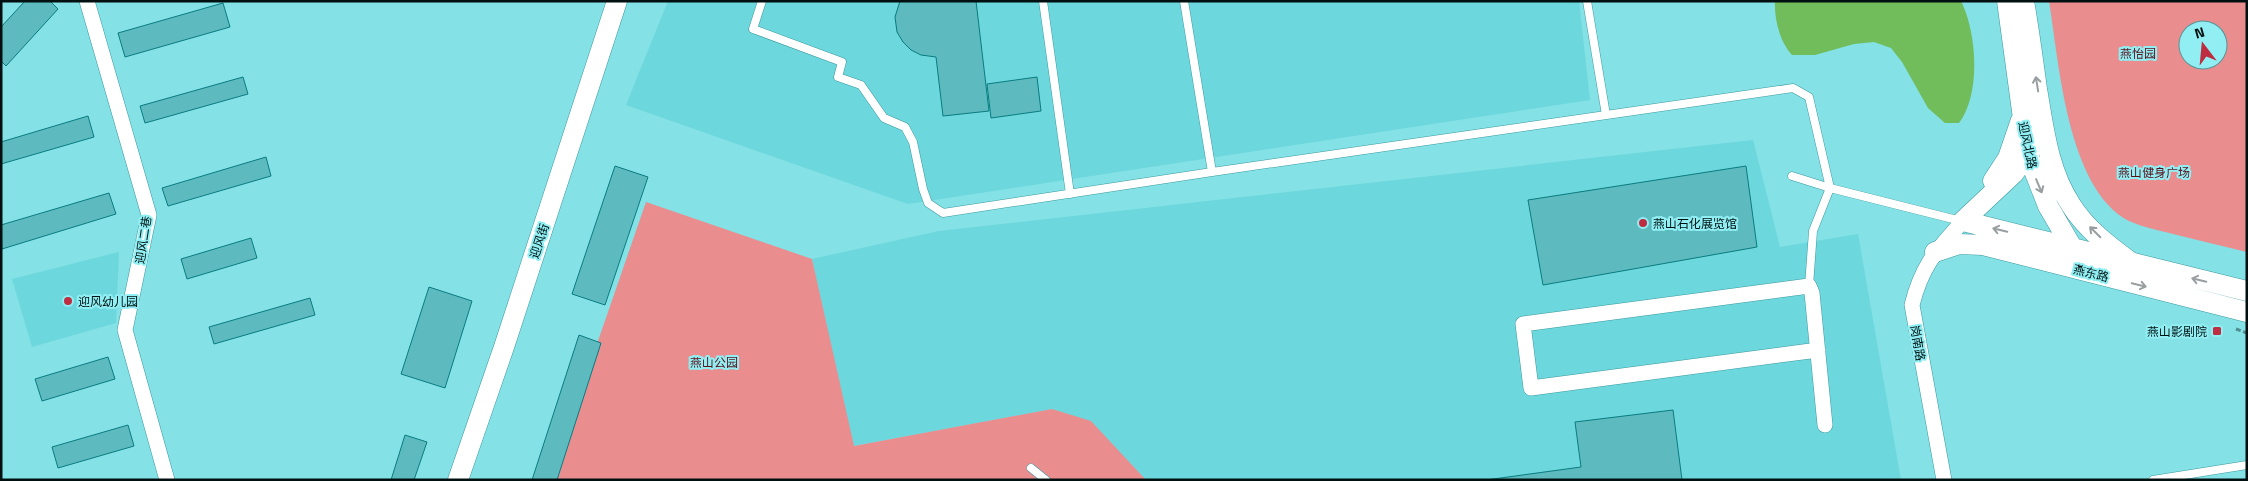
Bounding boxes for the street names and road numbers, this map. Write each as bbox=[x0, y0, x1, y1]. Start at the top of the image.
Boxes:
street label: 迎风北路 bbox=[2014, 120, 2042, 170]
street label: 迎风二巷 bbox=[130, 215, 156, 265]
street label: 迎风街 bbox=[524, 221, 554, 261]
street label: 燕东路 bbox=[2071, 259, 2111, 287]
street label: 岗南路 bbox=[1906, 324, 1930, 362]

